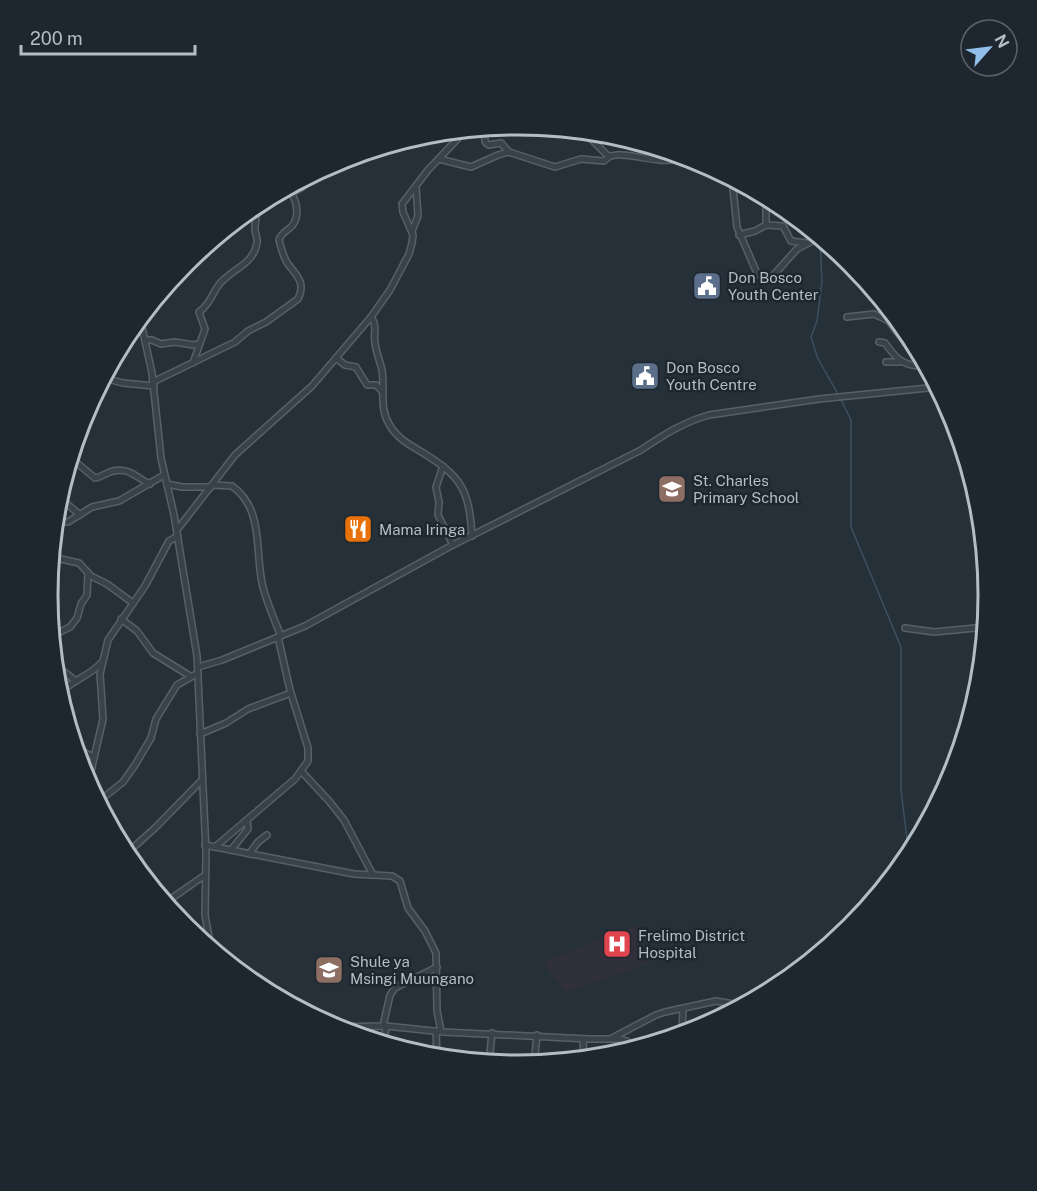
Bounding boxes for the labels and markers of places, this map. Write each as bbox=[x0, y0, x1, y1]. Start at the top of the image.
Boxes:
place label: Don Bosco Youth Center bbox=[728, 269, 819, 303]
public building icon: Don Bosco Youth Center bbox=[691, 270, 723, 302]
place label: Don Bosco Youth Centre bbox=[666, 359, 757, 393]
public building icon: Don Bosco Youth Centre bbox=[629, 360, 661, 392]
place label: St. Charles Primary School bbox=[693, 472, 799, 506]
school or university icon: St. Charles Primary School bbox=[656, 473, 688, 505]
restaurant icon: Mama Iringa bbox=[342, 513, 374, 545]
place label: Mama Iringa bbox=[379, 521, 465, 538]
place label: Frelimo District Hospital bbox=[638, 927, 745, 961]
hospital icon: Frelimo District Hospital bbox=[601, 928, 633, 960]
place label: Shule ya Msingi Muungano bbox=[350, 953, 474, 987]
school or university icon: Shule ya Msingi Muungano bbox=[313, 954, 345, 986]

